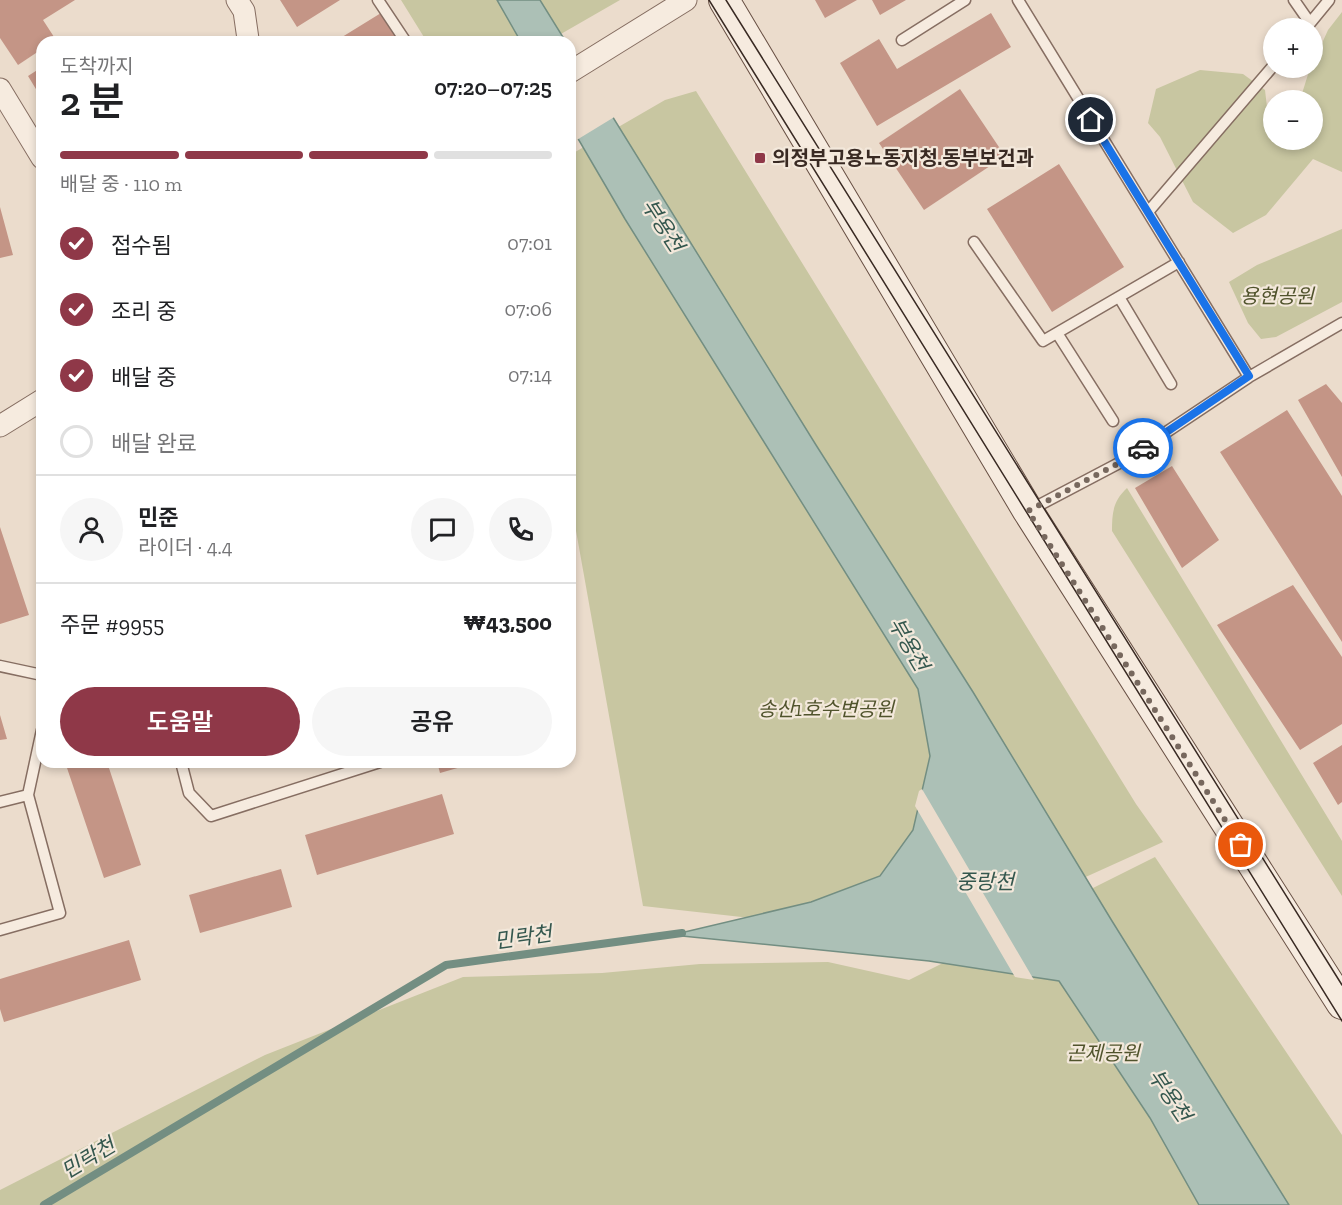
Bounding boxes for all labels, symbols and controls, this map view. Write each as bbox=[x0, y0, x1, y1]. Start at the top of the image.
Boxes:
map controls bbox=[1263, 18, 1323, 150]
button: + bbox=[1263, 18, 1323, 78]
text: 도착까지 bbox=[60, 54, 134, 78]
text: 07:20–07:25 bbox=[434, 74, 552, 101]
text: 2 분 bbox=[60, 78, 124, 125]
button: − bbox=[1263, 90, 1323, 150]
pin bbox=[1065, 94, 1116, 145]
icon: home bbox=[1074, 103, 1107, 136]
place label: 의정부고용노동지청.동부보건과 bbox=[772, 146, 1034, 170]
marker: 의정부고용노동지청.동부보건과 bbox=[753, 151, 767, 165]
text: 배달 중 · 110 m bbox=[60, 172, 182, 196]
water label: 부용천 bbox=[637, 194, 691, 258]
icon: check bbox=[60, 227, 93, 260]
text: 07:01 bbox=[507, 231, 552, 255]
text: 접수됨 bbox=[111, 232, 172, 259]
park label: 용현공원 bbox=[1240, 284, 1315, 308]
icon: check bbox=[60, 293, 93, 326]
text: 07:06 bbox=[504, 297, 552, 321]
text: 조리 중 bbox=[111, 298, 177, 325]
icon: check bbox=[60, 359, 93, 392]
text: 07:14 bbox=[508, 363, 552, 387]
text: 배달 중 bbox=[111, 364, 177, 391]
courier bbox=[1113, 418, 1173, 478]
text: 배달 완료 bbox=[111, 430, 197, 457]
icon: car bbox=[1127, 432, 1160, 465]
button: person bbox=[60, 498, 123, 561]
button: chat bbox=[411, 498, 474, 561]
button: phone bbox=[489, 498, 552, 561]
text: 민준 bbox=[138, 504, 178, 531]
text: 라이더 · 4.4 bbox=[138, 535, 232, 559]
text: ₩43,500 bbox=[463, 609, 552, 636]
text: 주문 #9955 bbox=[60, 611, 164, 638]
water label: 부용천 bbox=[884, 613, 936, 678]
button: 도움말 bbox=[60, 687, 300, 756]
button: 공유 bbox=[312, 687, 552, 756]
park label: 송산1호수변공원 bbox=[758, 697, 896, 721]
pin bbox=[1215, 819, 1266, 870]
icon: bag bbox=[1224, 828, 1257, 861]
water label: 중랑천 bbox=[956, 869, 1017, 894]
water label: 민락천 bbox=[493, 920, 556, 953]
park label: 곤제공원 bbox=[1066, 1041, 1141, 1065]
water label: 부용천 bbox=[1143, 1064, 1198, 1128]
water label: 민락천 bbox=[57, 1131, 122, 1184]

